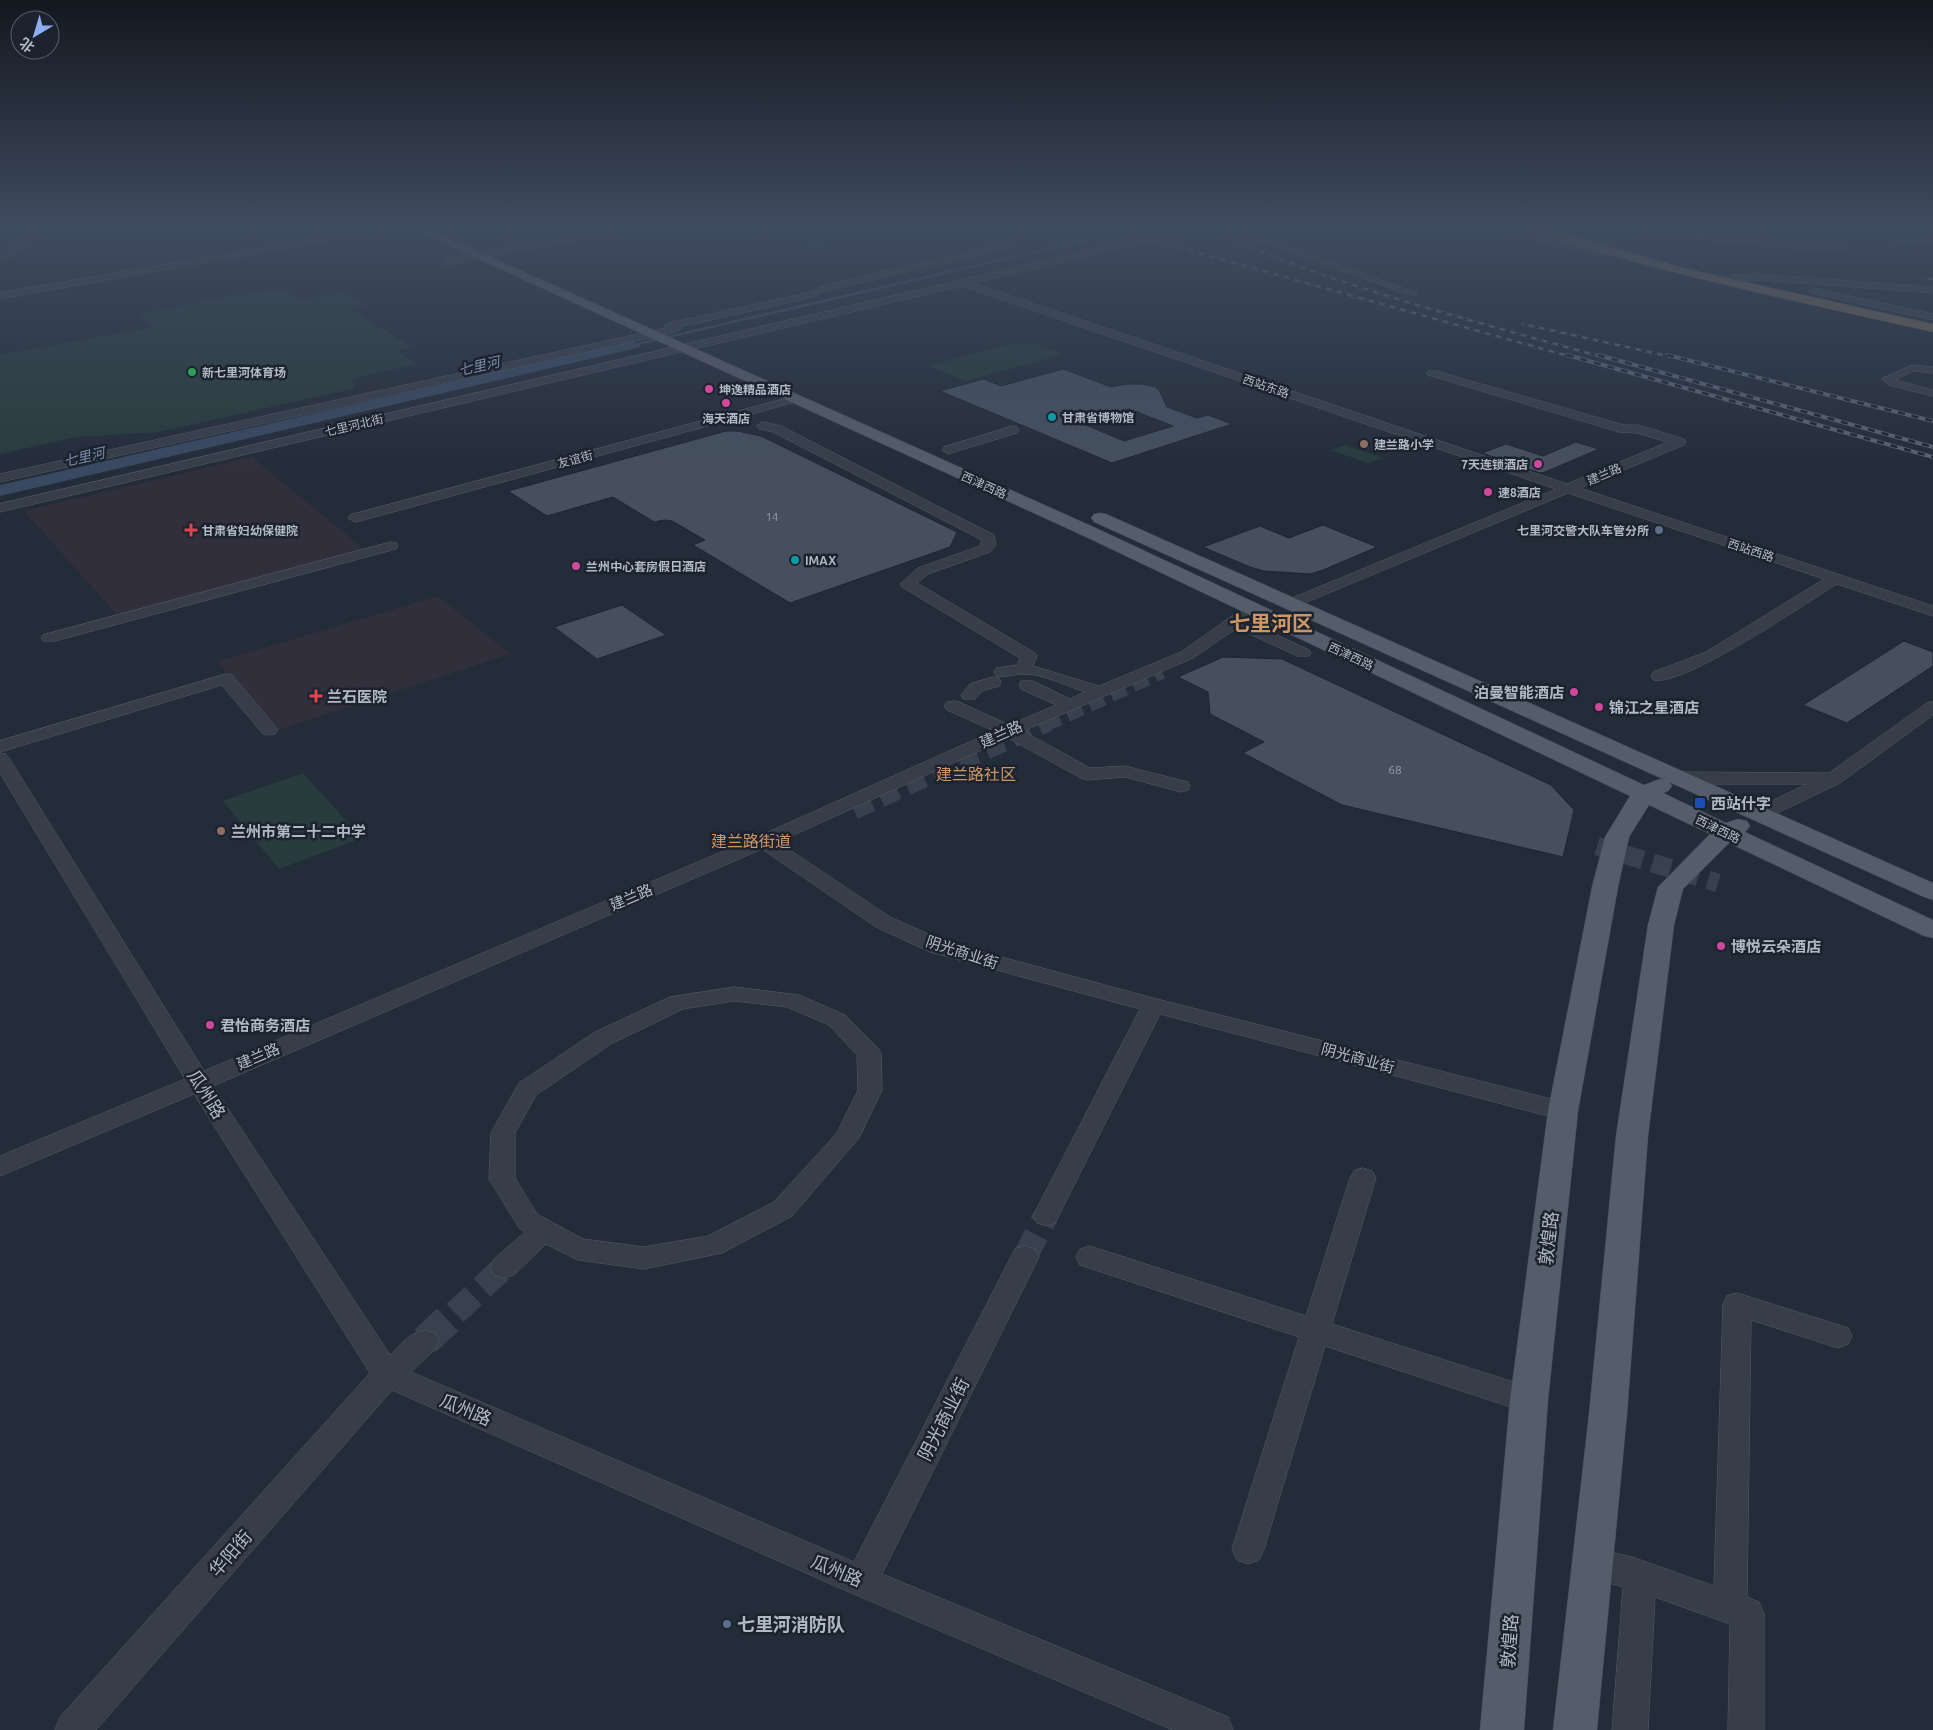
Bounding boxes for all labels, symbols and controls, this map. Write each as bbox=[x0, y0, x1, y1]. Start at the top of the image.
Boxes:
north arrow bbox=[10, 10, 60, 60]
text: 北 bbox=[17, 35, 37, 56]
water label: 七里河 bbox=[457, 353, 504, 379]
marker: 新七里河体育场 bbox=[186, 366, 198, 378]
place label: 新七里河体育场 bbox=[202, 366, 286, 379]
street label: 西站东路 bbox=[1241, 372, 1291, 400]
marker: 坤逸精品酒店 bbox=[703, 383, 715, 395]
place label: 坤逸精品酒店 bbox=[719, 383, 791, 396]
marker: 海天酒店 bbox=[720, 397, 732, 409]
marker: 甘肃省博物馆 bbox=[1046, 411, 1058, 423]
place label: 甘肃省博物馆 bbox=[1062, 411, 1134, 424]
street label: 七里河北街 bbox=[323, 412, 385, 438]
place label: 海天酒店 bbox=[702, 412, 750, 425]
marker: 建兰路小学 bbox=[1358, 438, 1370, 450]
place label: 建兰路小学 bbox=[1374, 438, 1434, 451]
water label: 七里河 bbox=[62, 444, 109, 470]
street label: 友谊街 bbox=[556, 448, 594, 470]
place label: 7天连锁酒店 bbox=[1461, 458, 1528, 471]
marker: 7天连锁酒店 bbox=[1532, 458, 1544, 470]
street label: 建兰路 bbox=[1585, 461, 1623, 487]
street label: 西津西路 bbox=[959, 469, 1009, 501]
marker: 速8酒店 bbox=[1482, 486, 1494, 498]
place label: 速8酒店 bbox=[1498, 486, 1541, 499]
house number: 14 bbox=[766, 511, 778, 523]
marker: 甘肃省妇幼保健院 bbox=[184, 523, 198, 537]
place label: 甘肃省妇幼保健院 bbox=[202, 524, 298, 537]
place label: 七里河交警大队车管分所 bbox=[1517, 524, 1649, 537]
marker: 七里河交警大队车管分所 bbox=[1653, 524, 1665, 536]
street label: 西站西路 bbox=[1726, 536, 1776, 564]
marker: IMAX bbox=[789, 554, 801, 566]
place label: IMAX bbox=[805, 554, 836, 567]
marker: 兰州中心套房假日酒店 bbox=[570, 560, 582, 572]
place label: 兰州中心套房假日酒店 bbox=[586, 560, 706, 573]
district label: 七里河区 bbox=[1229, 611, 1313, 635]
street label: 西津西路 bbox=[1326, 640, 1376, 672]
place label: 泊曼智能酒店 bbox=[1474, 684, 1564, 701]
marker: 泊曼智能酒店 bbox=[1568, 686, 1580, 698]
place label: 兰石医院 bbox=[327, 688, 387, 705]
marker: 兰石医院 bbox=[309, 689, 323, 703]
place label: 锦江之星酒店 bbox=[1609, 699, 1699, 716]
marker: 锦江之星酒店 bbox=[1593, 701, 1605, 713]
street label: 建兰路 bbox=[977, 717, 1025, 751]
house number: 68 bbox=[1388, 763, 1402, 776]
district label: 建兰路社区 bbox=[936, 765, 1016, 783]
place label: 西站什字 bbox=[1711, 795, 1771, 812]
marker: 西站什字 bbox=[1693, 796, 1707, 810]
street label: 西津西路 bbox=[1694, 813, 1742, 845]
place label: 兰州市第二十二中学 bbox=[231, 823, 366, 840]
marker: 兰州市第二十二中学 bbox=[215, 825, 227, 837]
district label: 建兰路街道 bbox=[711, 832, 791, 850]
street label: 建兰路 bbox=[607, 880, 655, 914]
street label: 阴光商业街 bbox=[924, 932, 1000, 972]
place label: 博悦云朵酒店 bbox=[1731, 938, 1821, 955]
marker: 博悦云朵酒店 bbox=[1715, 940, 1727, 952]
place label: 君怡商务酒店 bbox=[220, 1017, 310, 1034]
marker: 君怡商务酒店 bbox=[204, 1019, 216, 1031]
street label: 建兰路 bbox=[234, 1039, 282, 1073]
street label: 阴光商业街 bbox=[1320, 1040, 1396, 1076]
street label: 瓜州路 bbox=[184, 1066, 230, 1122]
street label: 敦煌路 bbox=[1535, 1210, 1561, 1266]
street label: 阴光商业街 bbox=[914, 1374, 972, 1464]
street label: 瓜州路 bbox=[437, 1389, 495, 1429]
street label: 华阳街 bbox=[205, 1526, 255, 1580]
street label: 瓜州路 bbox=[808, 1550, 866, 1590]
street label: 敦煌路 bbox=[1497, 1613, 1521, 1669]
place label: 七里河消防队 bbox=[737, 1614, 845, 1634]
marker: 七里河消防队 bbox=[721, 1618, 733, 1630]

